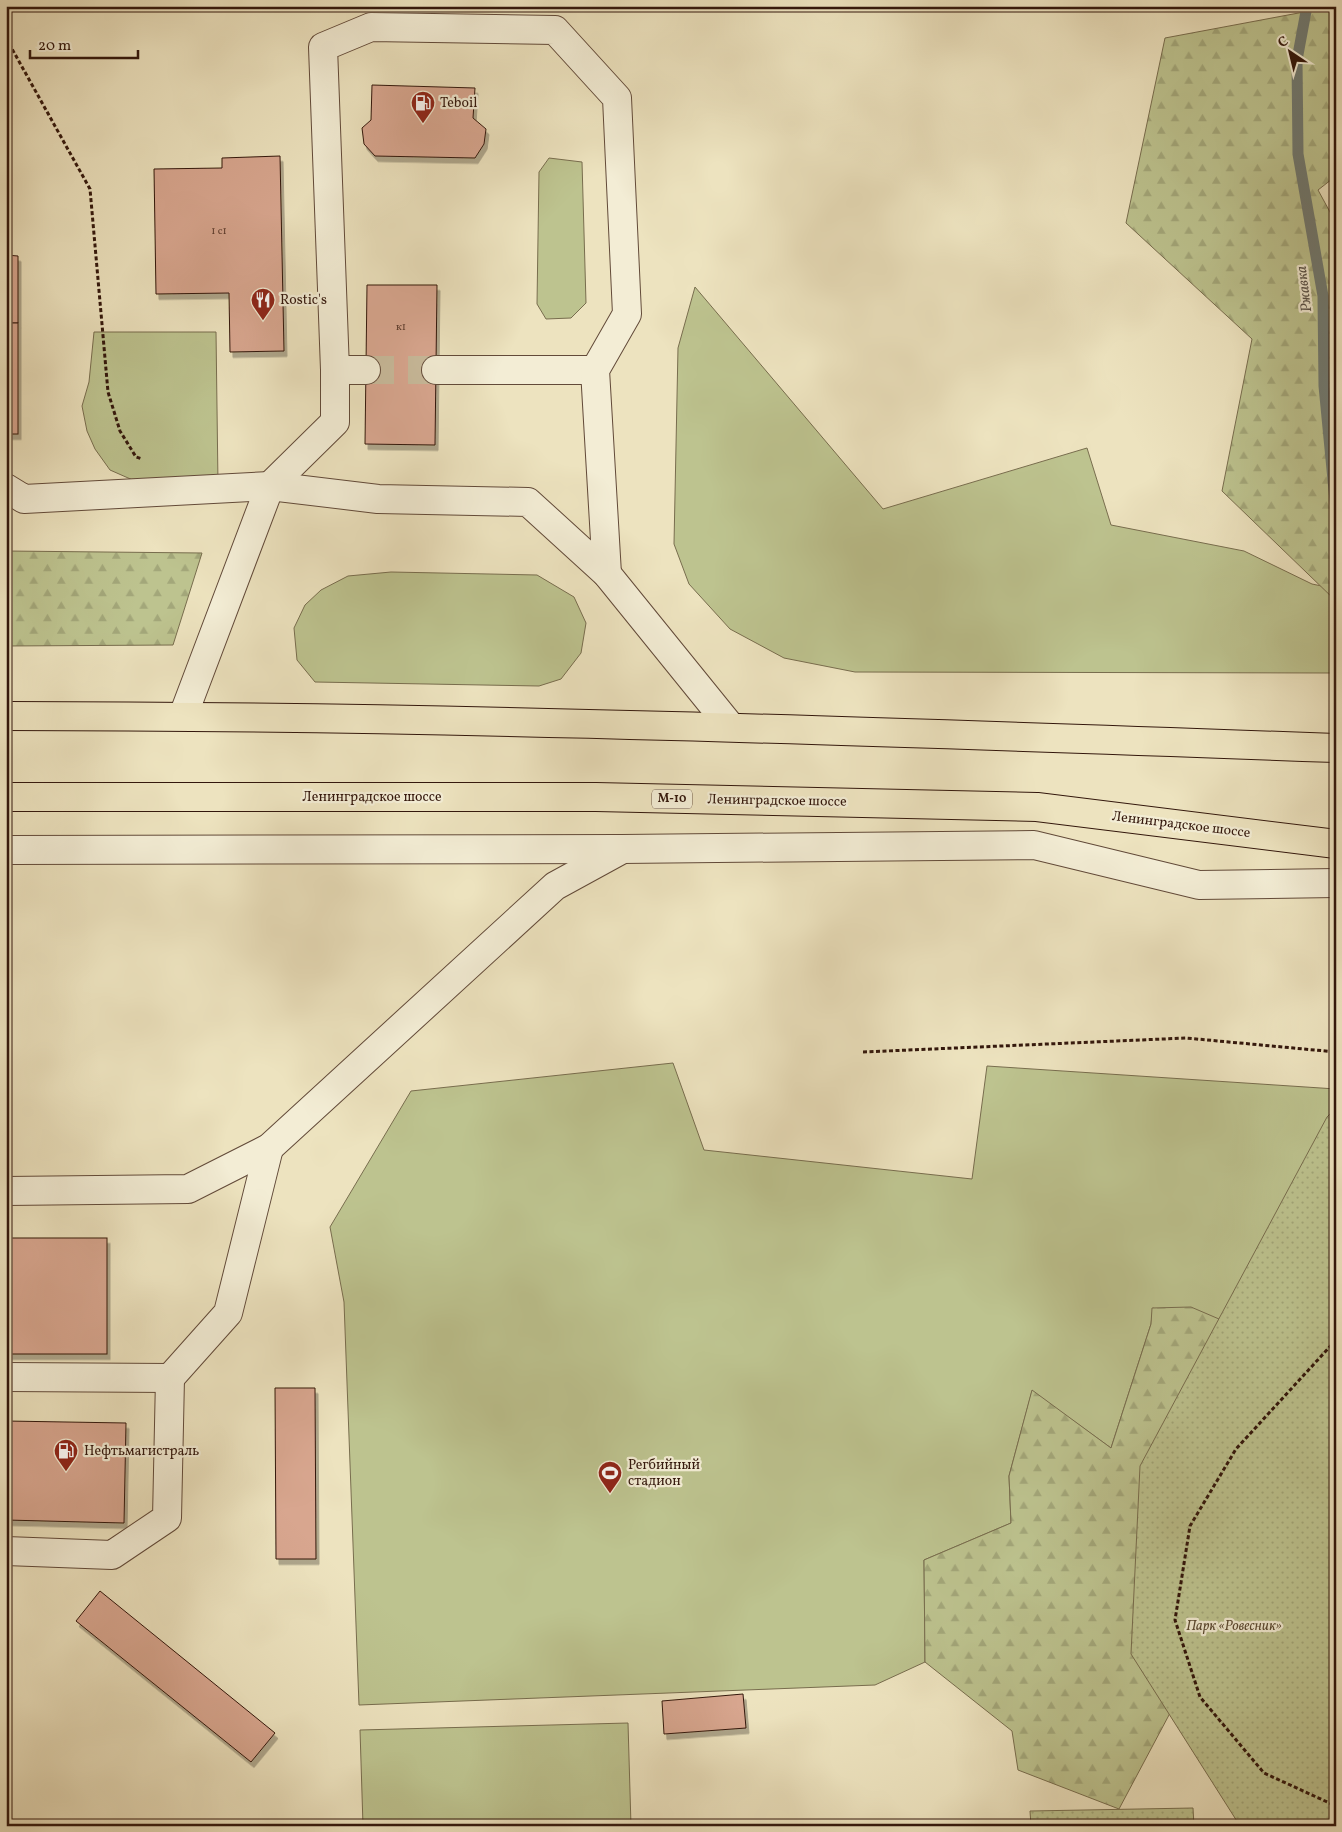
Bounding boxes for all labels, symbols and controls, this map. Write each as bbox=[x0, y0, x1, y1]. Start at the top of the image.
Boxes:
scale bar bbox=[30, 28, 138, 60]
north arrow bbox=[1264, 28, 1314, 78]
text: С bbox=[1274, 32, 1293, 53]
text: 20 m bbox=[38, 36, 71, 57]
fuel station icon: Teboil bbox=[410, 90, 436, 124]
place label: Teboil bbox=[440, 94, 477, 113]
house number: 1 с1 bbox=[211, 224, 227, 239]
water label: Ржавка bbox=[1292, 265, 1318, 313]
restaurant icon: Rostic's bbox=[250, 287, 276, 321]
place label: Rostic's bbox=[280, 291, 327, 310]
house number: к1 bbox=[396, 320, 406, 335]
street label: Ленинградское шоссе bbox=[302, 788, 442, 807]
road number: М-10 bbox=[652, 790, 692, 809]
street label: Ленинградское шоссе bbox=[707, 790, 847, 812]
street label: Ленинградское шоссе bbox=[1111, 807, 1252, 843]
fuel station icon: Нефтьмагистраль bbox=[53, 1438, 79, 1472]
place label: Нефтьмагистраль bbox=[84, 1442, 199, 1461]
place label: Регбийный стадион bbox=[628, 1456, 700, 1491]
sports icon: Регбийный стадион bbox=[597, 1460, 623, 1494]
park label: Парк «Ровесник» bbox=[1186, 1617, 1282, 1636]

